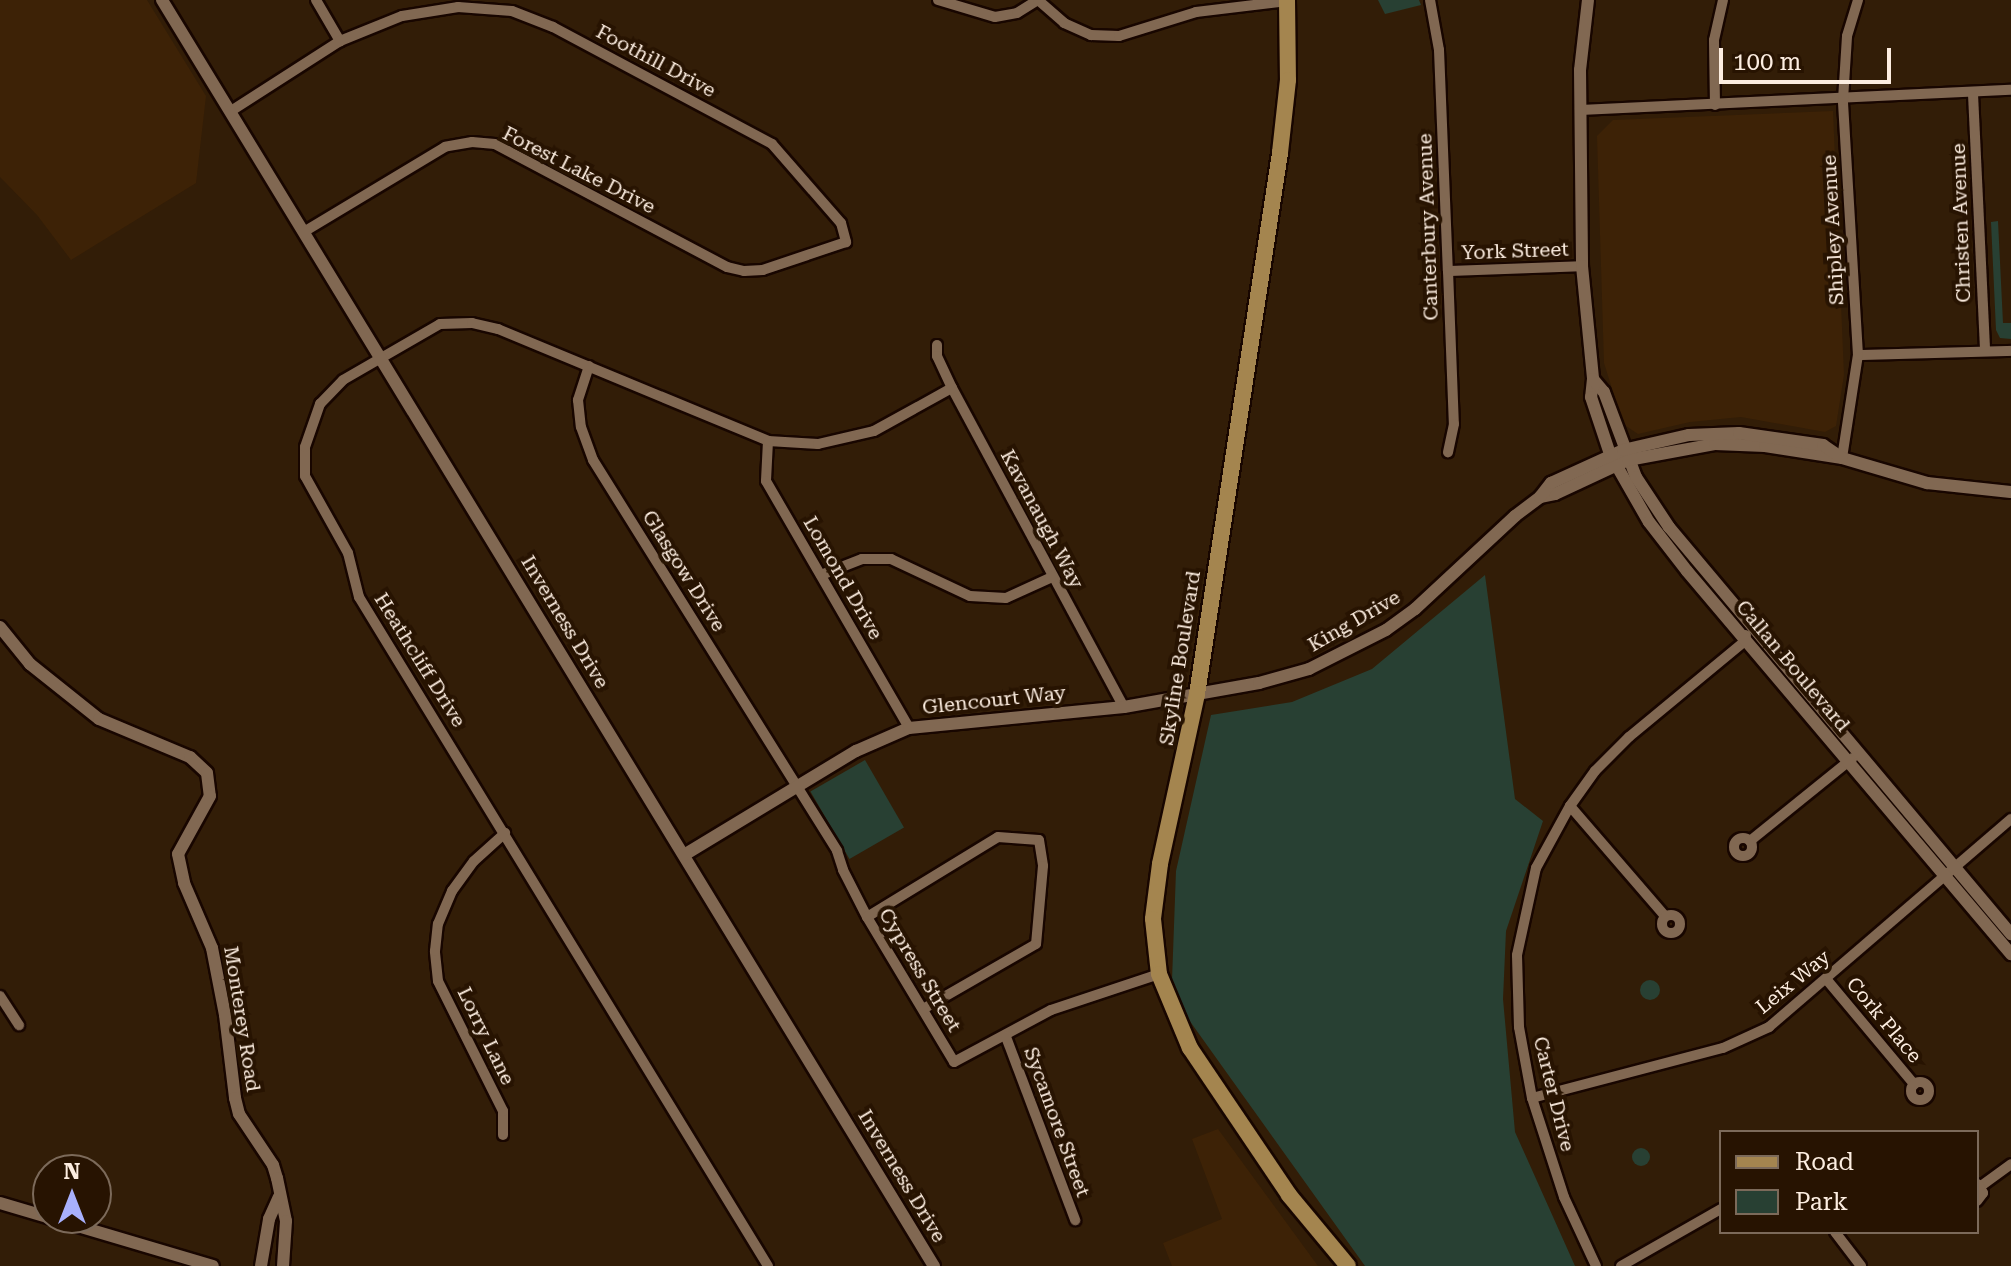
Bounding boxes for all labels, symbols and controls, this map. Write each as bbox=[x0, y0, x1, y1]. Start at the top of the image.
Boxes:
street label: Foothill Drive bbox=[592, 19, 720, 103]
scale bar bbox=[1723, 32, 1895, 82]
text: 100 m bbox=[1733, 48, 1801, 76]
street label: Forest Lake Drive bbox=[499, 121, 659, 219]
street label: Canterbury Avenue bbox=[1413, 133, 1443, 321]
street label: Christen Avenue bbox=[1946, 143, 1976, 303]
street label: Shipley Avenue bbox=[1817, 154, 1849, 306]
street label: York Street bbox=[1461, 237, 1569, 265]
street label: Kavanaugh Way bbox=[995, 446, 1089, 592]
street label: Glasgow Drive bbox=[637, 506, 731, 636]
street label: Lomond Drive bbox=[798, 512, 888, 644]
street label: Inverness Drive bbox=[516, 551, 614, 693]
street label: Skyline Boulevard bbox=[1154, 569, 1206, 747]
street label: King Drive bbox=[1304, 585, 1404, 657]
street label: Heathcliff Drive bbox=[369, 588, 471, 732]
street label: Callan Boulevard bbox=[1731, 595, 1855, 737]
street label: Glencourt Way bbox=[921, 681, 1067, 719]
street label: Cypress Street bbox=[874, 904, 966, 1036]
street label: Monterey Road bbox=[219, 944, 265, 1094]
street label: Leix Way bbox=[1751, 945, 1835, 1019]
street label: Cork Place bbox=[1841, 972, 1927, 1068]
street label: Lorry Lane bbox=[452, 983, 520, 1089]
street label: Carter Drive bbox=[1528, 1034, 1580, 1154]
street label: Sycamore Street bbox=[1019, 1044, 1095, 1200]
street label: Inverness Drive bbox=[853, 1105, 951, 1247]
legend bbox=[1719, 1130, 1979, 1234]
text: Road bbox=[1795, 1148, 1854, 1176]
north arrow bbox=[32, 1154, 112, 1234]
text: N bbox=[64, 1159, 80, 1184]
text: Park bbox=[1795, 1188, 1848, 1216]

